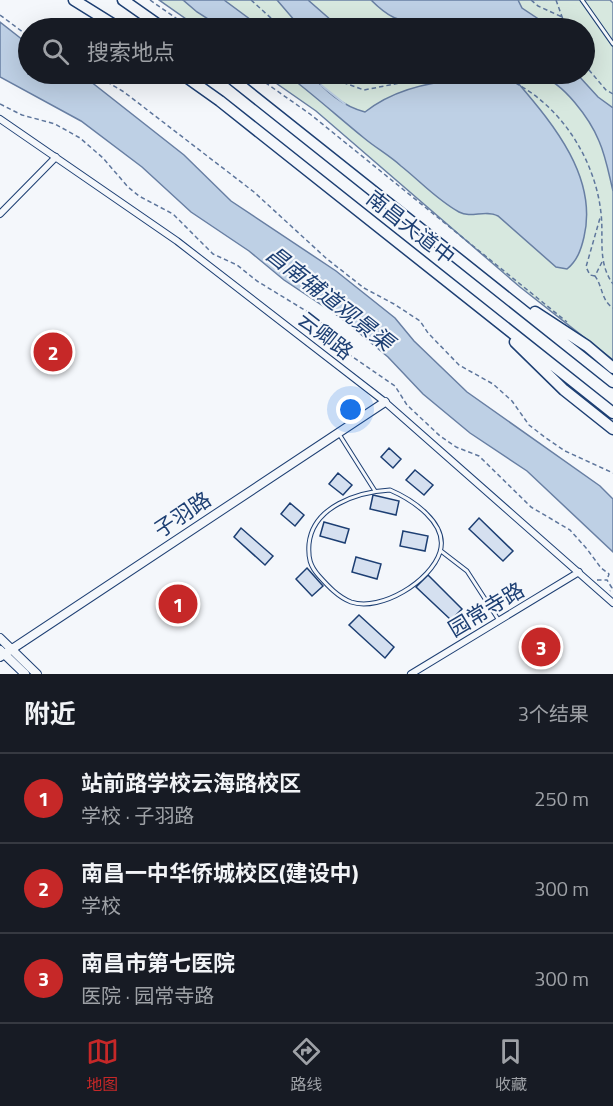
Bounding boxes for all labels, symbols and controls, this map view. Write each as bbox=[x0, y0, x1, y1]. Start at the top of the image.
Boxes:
search box bbox=[18, 18, 595, 84]
icon: search bbox=[39, 35, 72, 68]
text: 搜索地点 bbox=[87, 35, 175, 69]
street label: 南昌大道中 bbox=[360, 182, 462, 272]
water label: 昌南辅道观景渠 bbox=[259, 237, 404, 361]
street label: 云卿路 bbox=[291, 303, 361, 367]
pin: 2 bbox=[34, 330, 72, 374]
your location bbox=[336, 395, 365, 424]
street label: 子羽路 bbox=[147, 483, 217, 545]
street label: 园常寺路 bbox=[442, 574, 530, 644]
pin: 1 bbox=[158, 582, 198, 626]
pin: 3 bbox=[522, 624, 560, 670]
text: 附近 bbox=[24, 694, 76, 733]
text: 3个结果 bbox=[518, 698, 589, 729]
text: 站前路学校云海路校区 bbox=[81, 766, 301, 800]
text: 1 bbox=[38, 783, 49, 814]
text: 250 m bbox=[534, 783, 589, 814]
text: 学校 · 子羽路 bbox=[81, 800, 194, 831]
text: 南昌一中华侨城校区(建设中) bbox=[81, 856, 359, 890]
text: 2 bbox=[38, 873, 49, 904]
text: 300 m bbox=[534, 873, 589, 904]
text: 学校 bbox=[81, 890, 121, 921]
text: 南昌市第七医院 bbox=[81, 946, 235, 980]
text: 3 bbox=[38, 963, 49, 994]
text: 300 m bbox=[534, 963, 589, 994]
text: 医院 · 园常寺路 bbox=[81, 980, 214, 1011]
tab: 地图 bbox=[86, 1035, 119, 1096]
tab: 路线 bbox=[290, 1035, 323, 1096]
tab: 收藏 bbox=[494, 1035, 527, 1096]

